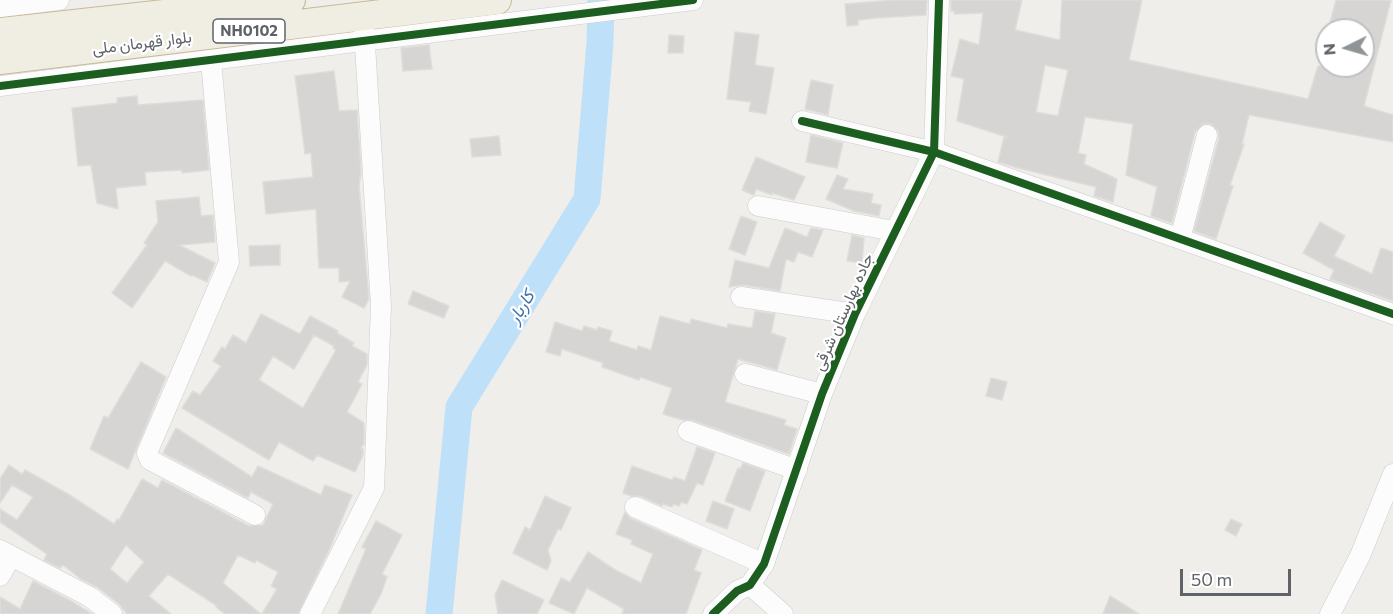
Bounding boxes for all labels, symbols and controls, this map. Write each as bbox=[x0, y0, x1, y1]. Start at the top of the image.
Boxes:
north arrow bbox=[1315, 18, 1375, 78]
road number: NH0102 bbox=[213, 19, 285, 43]
street label: بلوار قهرمان ملی bbox=[91, 27, 193, 59]
text: N bbox=[1319, 43, 1339, 56]
street label: جاده بهارستان شرقی bbox=[809, 250, 877, 374]
water label: کاربار bbox=[503, 287, 539, 327]
scale bar bbox=[1183, 557, 1294, 595]
text: 50 m bbox=[1191, 568, 1232, 590]

